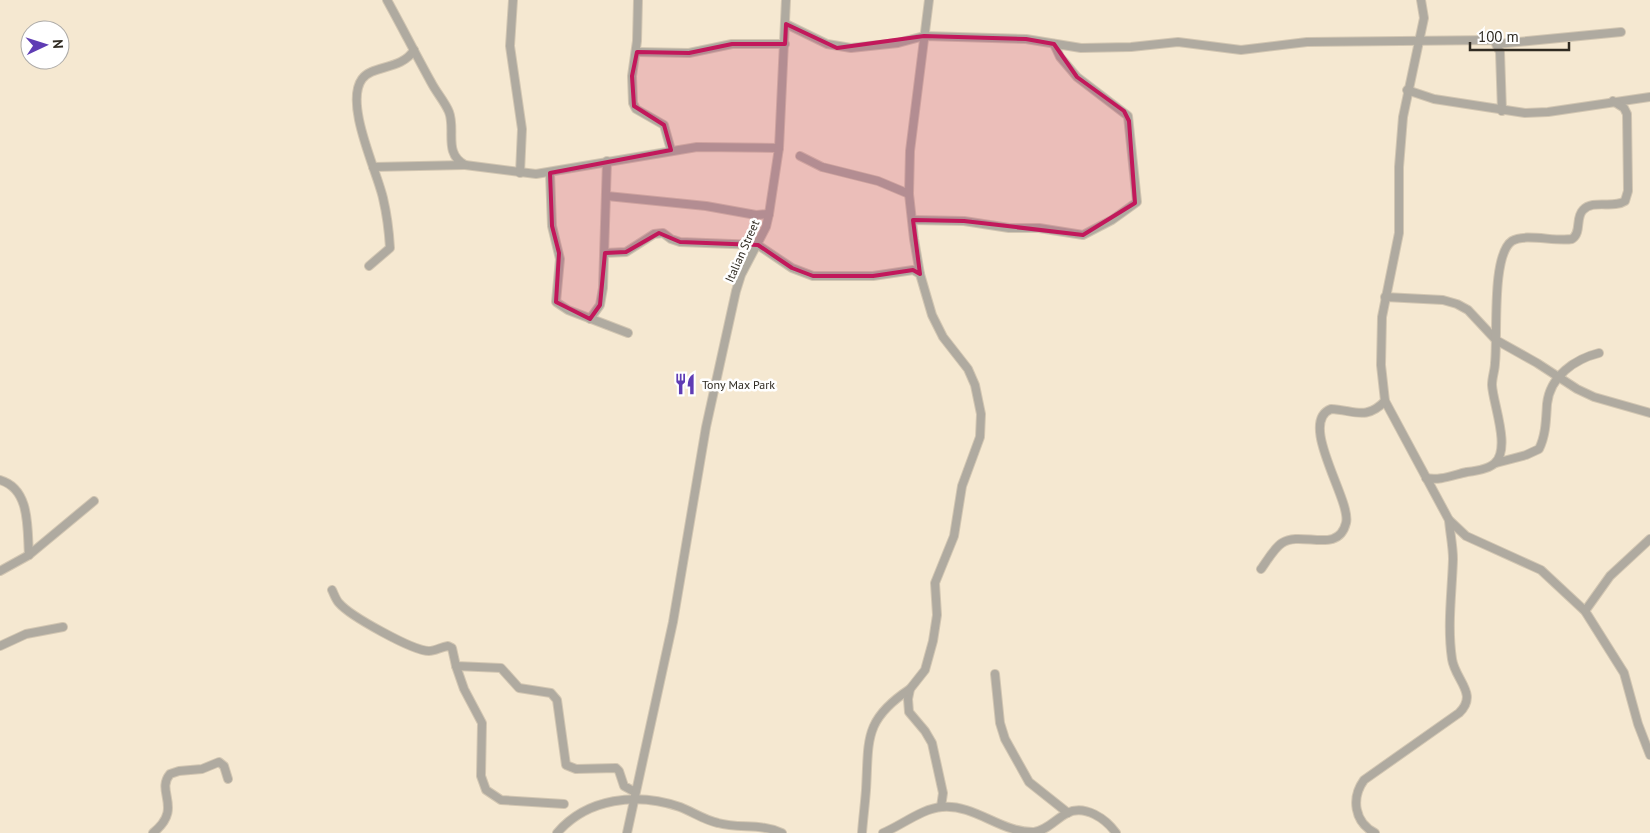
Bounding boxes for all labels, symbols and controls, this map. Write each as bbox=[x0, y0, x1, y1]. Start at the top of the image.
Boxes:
north arrow bbox=[20, 20, 70, 70]
scale bar bbox=[1470, 20, 1569, 52]
text: 100 m bbox=[1478, 27, 1519, 46]
text: N bbox=[49, 39, 67, 49]
street label: Italian Street bbox=[722, 218, 762, 284]
restaurant icon: Tony Max Park bbox=[672, 371, 698, 397]
place label: Tony Max Park bbox=[702, 377, 775, 392]

